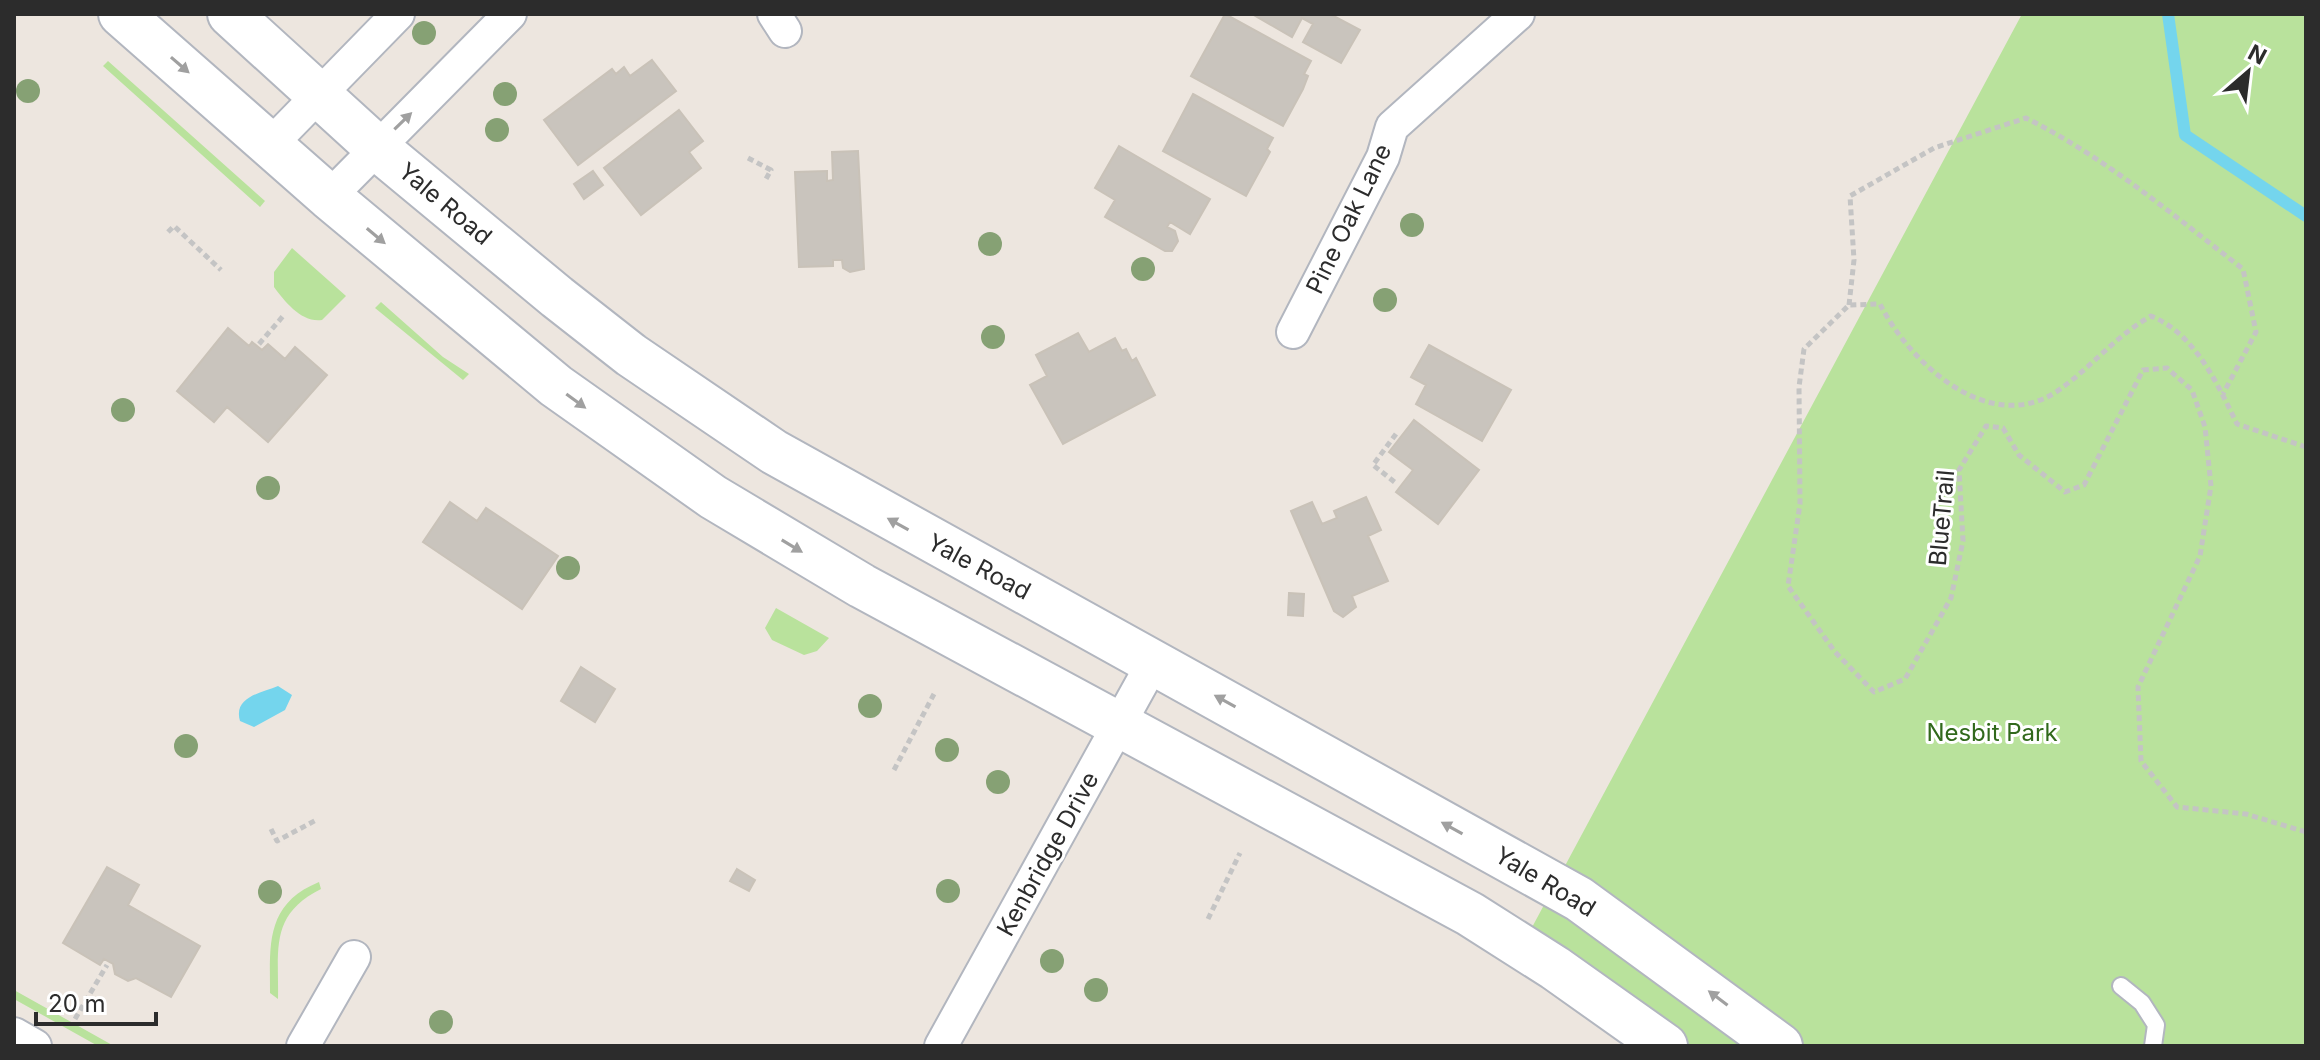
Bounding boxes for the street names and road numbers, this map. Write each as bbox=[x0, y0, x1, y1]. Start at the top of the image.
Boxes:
street label: Pine Oak Lane bbox=[1300, 139, 1397, 298]
street label: Yale Road bbox=[393, 156, 498, 251]
street label: BlueTrail bbox=[1923, 469, 1960, 567]
street label: Yale Road bbox=[923, 527, 1036, 606]
street label: Kenbridge Drive bbox=[991, 767, 1105, 941]
street label: Yale Road bbox=[1490, 840, 1601, 923]

